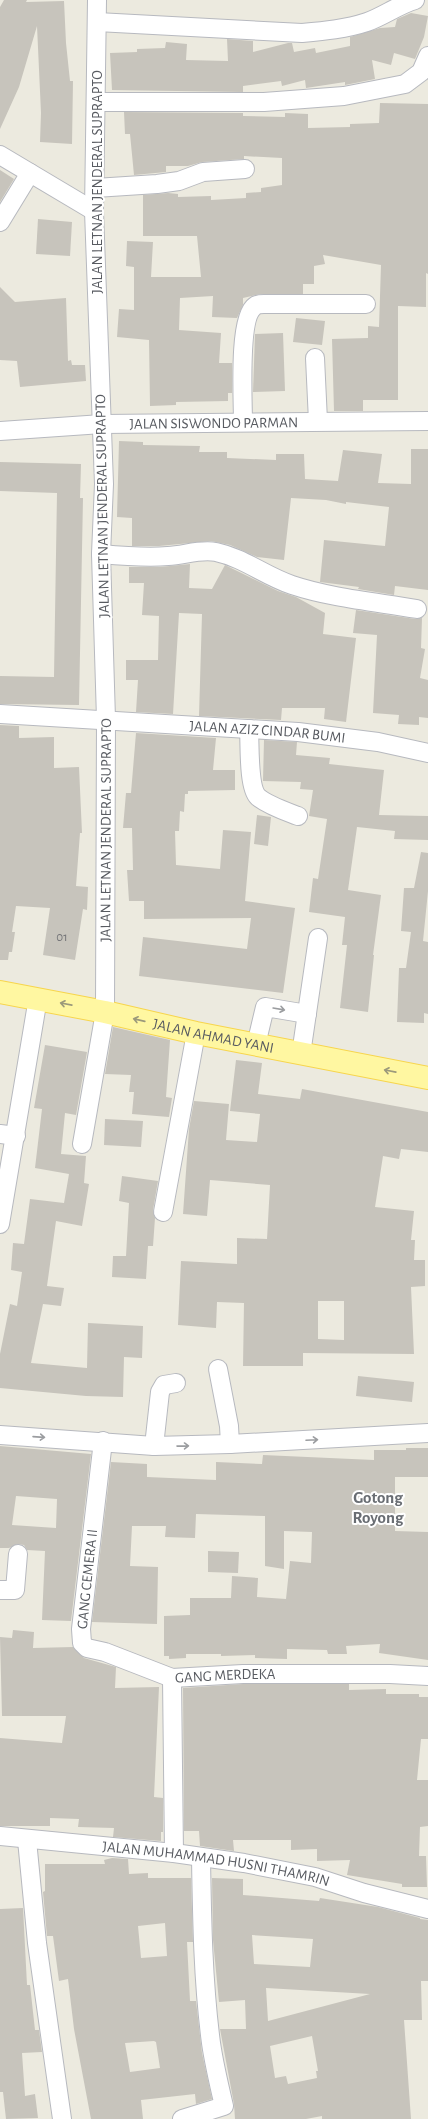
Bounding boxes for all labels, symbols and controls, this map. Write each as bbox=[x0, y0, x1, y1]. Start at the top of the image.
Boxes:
street label: JALAN LETNAN JENDERAL SUPRAPTO bbox=[90, 70, 105, 294]
street label: JALAN LETNAN JENDERAL SUPRAPTO bbox=[93, 394, 112, 618]
street label: JALAN SISWONDO PARMAN bbox=[129, 415, 298, 432]
street label: JALAN LETNAN JENDERAL SUPRAPTO bbox=[98, 718, 114, 942]
street label: JALAN AZIZ CINDAR BUMI bbox=[189, 718, 346, 746]
house number: 01 bbox=[56, 931, 68, 944]
one-way arrow bbox=[60, 1000, 73, 1008]
one-way arrow bbox=[272, 1005, 285, 1013]
one-way arrow bbox=[133, 1016, 146, 1023]
street label: JALAN AHMAD YANI bbox=[152, 1016, 275, 1056]
one-way arrow bbox=[384, 1067, 397, 1075]
one-way arrow bbox=[32, 1434, 45, 1441]
one-way arrow bbox=[305, 1436, 318, 1443]
one-way arrow bbox=[176, 1442, 189, 1449]
district label: Gotong Royong bbox=[353, 1489, 404, 1527]
street label: GANG CEMERA II bbox=[75, 1528, 100, 1630]
street label: GANG MERDEKA bbox=[175, 1667, 276, 1686]
street label: JALAN MUHAMMAD HUSNI THAMRIN bbox=[102, 1839, 332, 1889]

